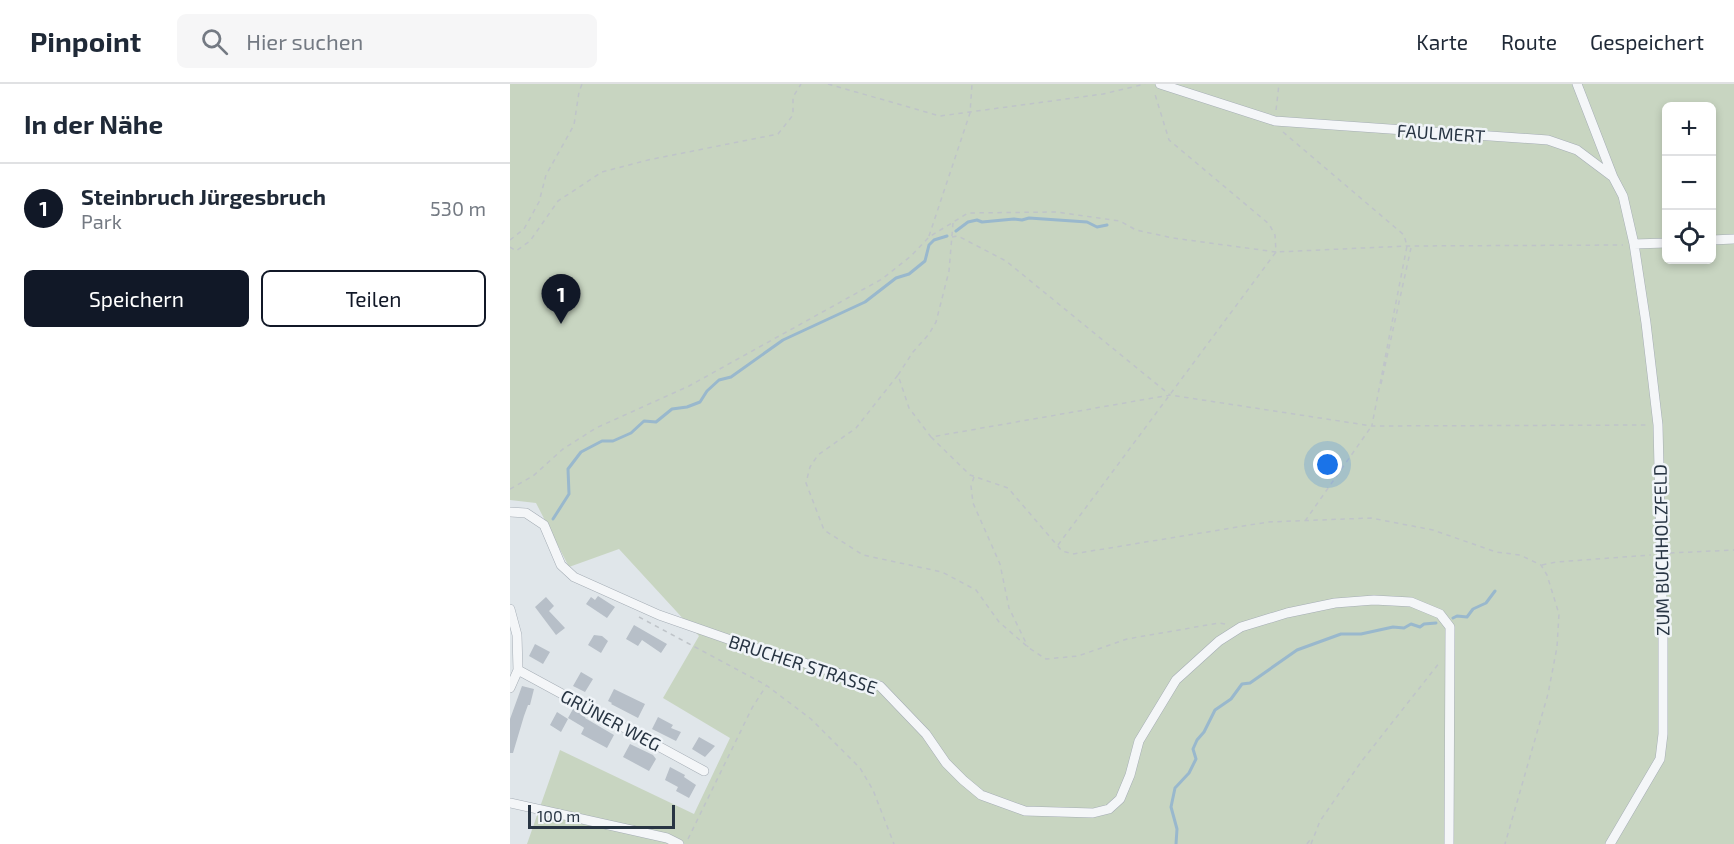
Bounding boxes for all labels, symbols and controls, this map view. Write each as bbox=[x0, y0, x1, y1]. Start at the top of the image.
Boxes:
search box bbox=[177, 14, 597, 68]
text: Pinpoint bbox=[30, 24, 141, 58]
icon: search bbox=[198, 25, 231, 58]
text: Hier suchen bbox=[246, 28, 363, 54]
text: Karte bbox=[1416, 29, 1468, 54]
text: Route bbox=[1501, 29, 1557, 54]
text: Gespeichert bbox=[1590, 29, 1704, 54]
map controls bbox=[1662, 102, 1716, 264]
button: + bbox=[1662, 102, 1716, 156]
text: In der Nähe bbox=[24, 108, 163, 139]
street label: FAULMERT bbox=[1396, 119, 1486, 147]
button: − bbox=[1662, 156, 1716, 210]
text: Steinbruch Jürgesbruch bbox=[81, 183, 326, 209]
text: 1 bbox=[39, 196, 48, 220]
text: 530 m bbox=[430, 196, 486, 220]
text: Park bbox=[81, 209, 122, 233]
button: locate bbox=[1662, 210, 1716, 264]
button: Speichern bbox=[24, 270, 249, 327]
button: Teilen bbox=[261, 270, 486, 327]
pin: 1 bbox=[542, 274, 580, 324]
your location bbox=[1313, 450, 1342, 479]
street label: ZUM BUCHHOLZFELD bbox=[1649, 464, 1673, 636]
street label: BRUCHER STRASSE bbox=[726, 630, 880, 698]
street label: GRÜNER WEG bbox=[557, 684, 665, 756]
scale bar bbox=[528, 802, 675, 830]
text: 100 m bbox=[537, 806, 580, 825]

